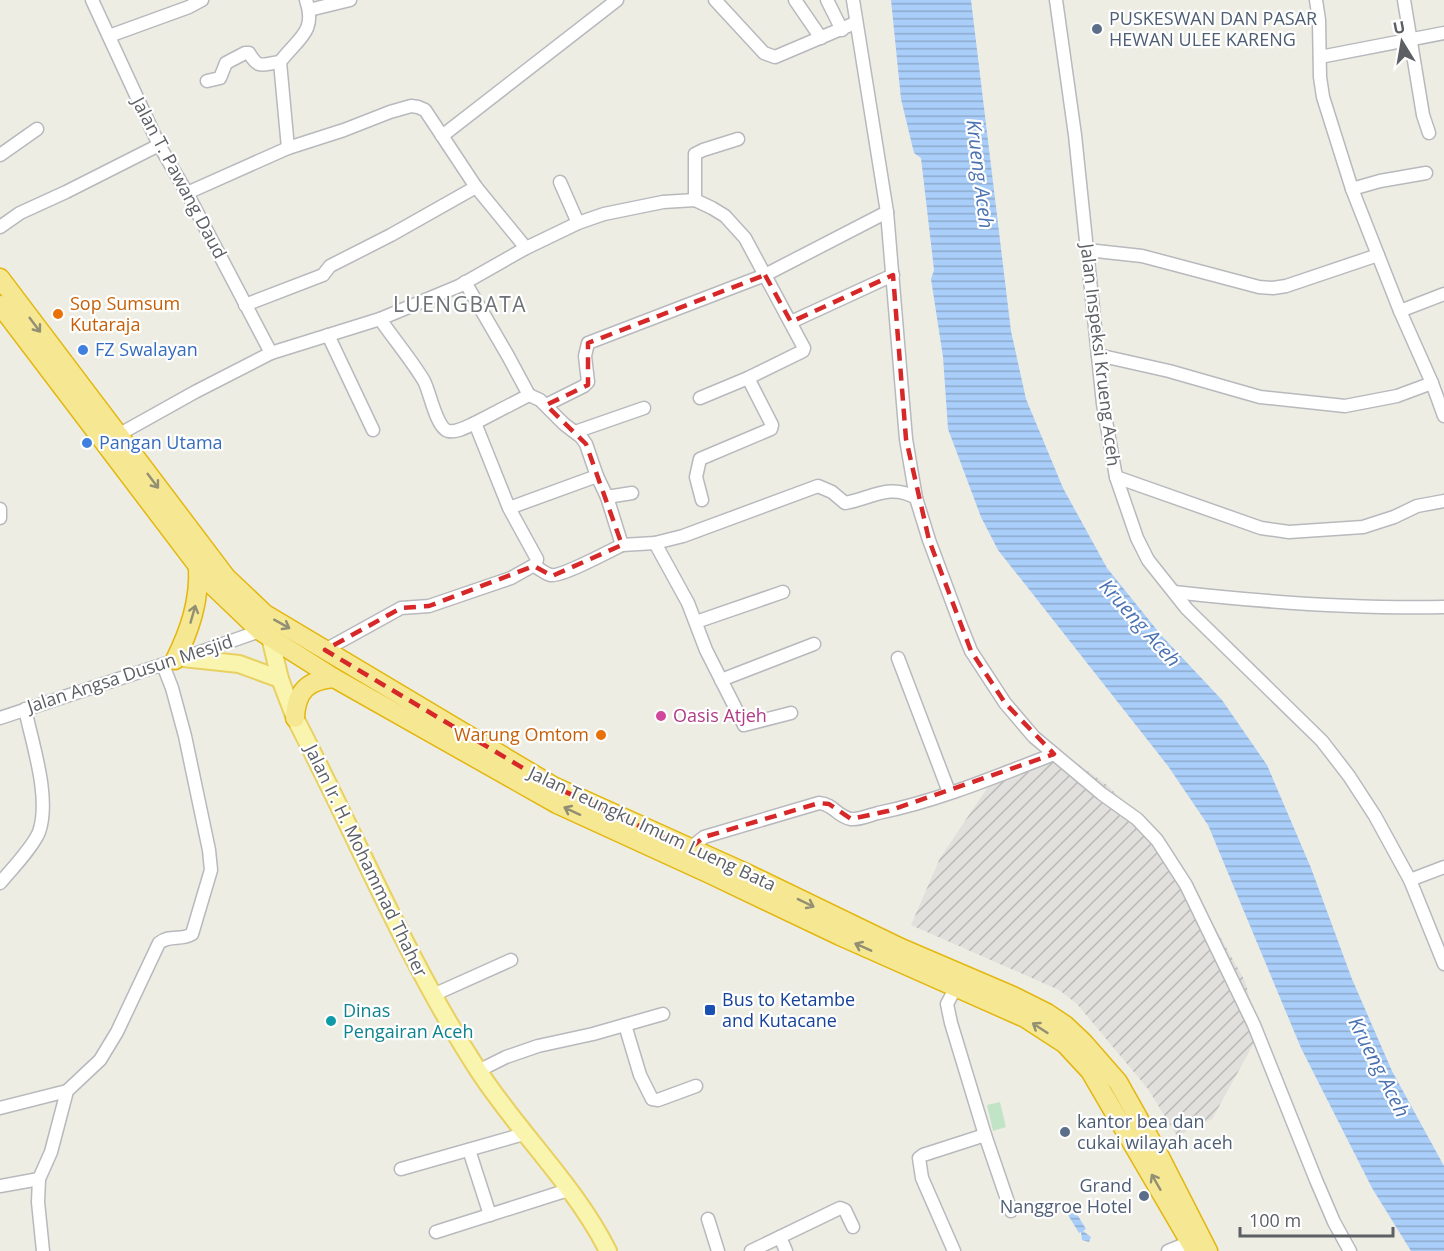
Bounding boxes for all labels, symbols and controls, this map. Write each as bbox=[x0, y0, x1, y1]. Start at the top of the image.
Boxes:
place label: PUSKESWAN DAN PASAR HEWAN ULEE KARENG bbox=[1109, 6, 1317, 51]
north arrow bbox=[1372, 12, 1432, 72]
text: U bbox=[1391, 15, 1407, 39]
marker: PUSKESWAN DAN PASAR HEWAN ULEE KARENG bbox=[1090, 22, 1104, 36]
street label: Jalan T. Pawang Daud bbox=[126, 91, 233, 263]
water label: Krueng Aceh bbox=[960, 118, 1001, 230]
street label: Jalan Inspeksi Krueng Aceh bbox=[1075, 240, 1127, 468]
district label: LUENGBATA bbox=[393, 290, 527, 318]
place label: Sop Sumsum Kutaraja bbox=[70, 291, 180, 336]
marker: Sop Sumsum Kutaraja bbox=[51, 307, 65, 321]
one-way arrow bbox=[29, 317, 42, 333]
place label: FZ Swalayan bbox=[95, 337, 198, 361]
marker: FZ Swalayan bbox=[76, 343, 90, 357]
place label: Pangan Utama bbox=[99, 430, 223, 454]
marker: Pangan Utama bbox=[80, 436, 94, 450]
one-way arrow bbox=[146, 472, 159, 488]
water label: Krueng Aceh bbox=[1094, 573, 1187, 672]
one-way arrow bbox=[188, 605, 199, 624]
one-way arrow bbox=[273, 619, 291, 630]
street label: Jalan Angsa Dusun Mesjid bbox=[22, 628, 236, 718]
place label: Oasis Atjeh bbox=[673, 703, 767, 727]
marker: Oasis Atjeh bbox=[654, 709, 668, 723]
place label: Warung Omtom bbox=[454, 722, 589, 746]
marker: Warung Omtom bbox=[594, 728, 608, 742]
street label: Jalan Ir. H. Mohammad Thaher bbox=[299, 738, 434, 981]
street label: Jalan Teungku Imum Lueng Bata bbox=[523, 759, 780, 896]
one-way arrow bbox=[564, 804, 582, 816]
one-way arrow bbox=[797, 897, 815, 909]
one-way arrow bbox=[855, 940, 873, 952]
place label: Bus to Ketambe and Kutacane bbox=[722, 987, 855, 1032]
place label: Dinas Pengairan Aceh bbox=[343, 998, 474, 1043]
marker: Bus to Ketambe and Kutacane bbox=[703, 1003, 717, 1017]
water label: Krueng Aceh bbox=[1343, 1012, 1416, 1122]
marker: Dinas Pengairan Aceh bbox=[324, 1014, 338, 1028]
one-way arrow bbox=[1032, 1022, 1049, 1034]
place label: kantor bea dan cukai wilayah aceh bbox=[1077, 1109, 1233, 1154]
marker: kantor bea dan cukai wilayah aceh bbox=[1058, 1125, 1072, 1139]
place label: Grand Nanggroe Hotel bbox=[1000, 1173, 1132, 1218]
one-way arrow bbox=[1150, 1174, 1162, 1191]
marker: Grand Nanggroe Hotel bbox=[1137, 1189, 1151, 1203]
scale bar bbox=[1240, 1200, 1393, 1238]
text: 100 m bbox=[1249, 1208, 1301, 1232]

